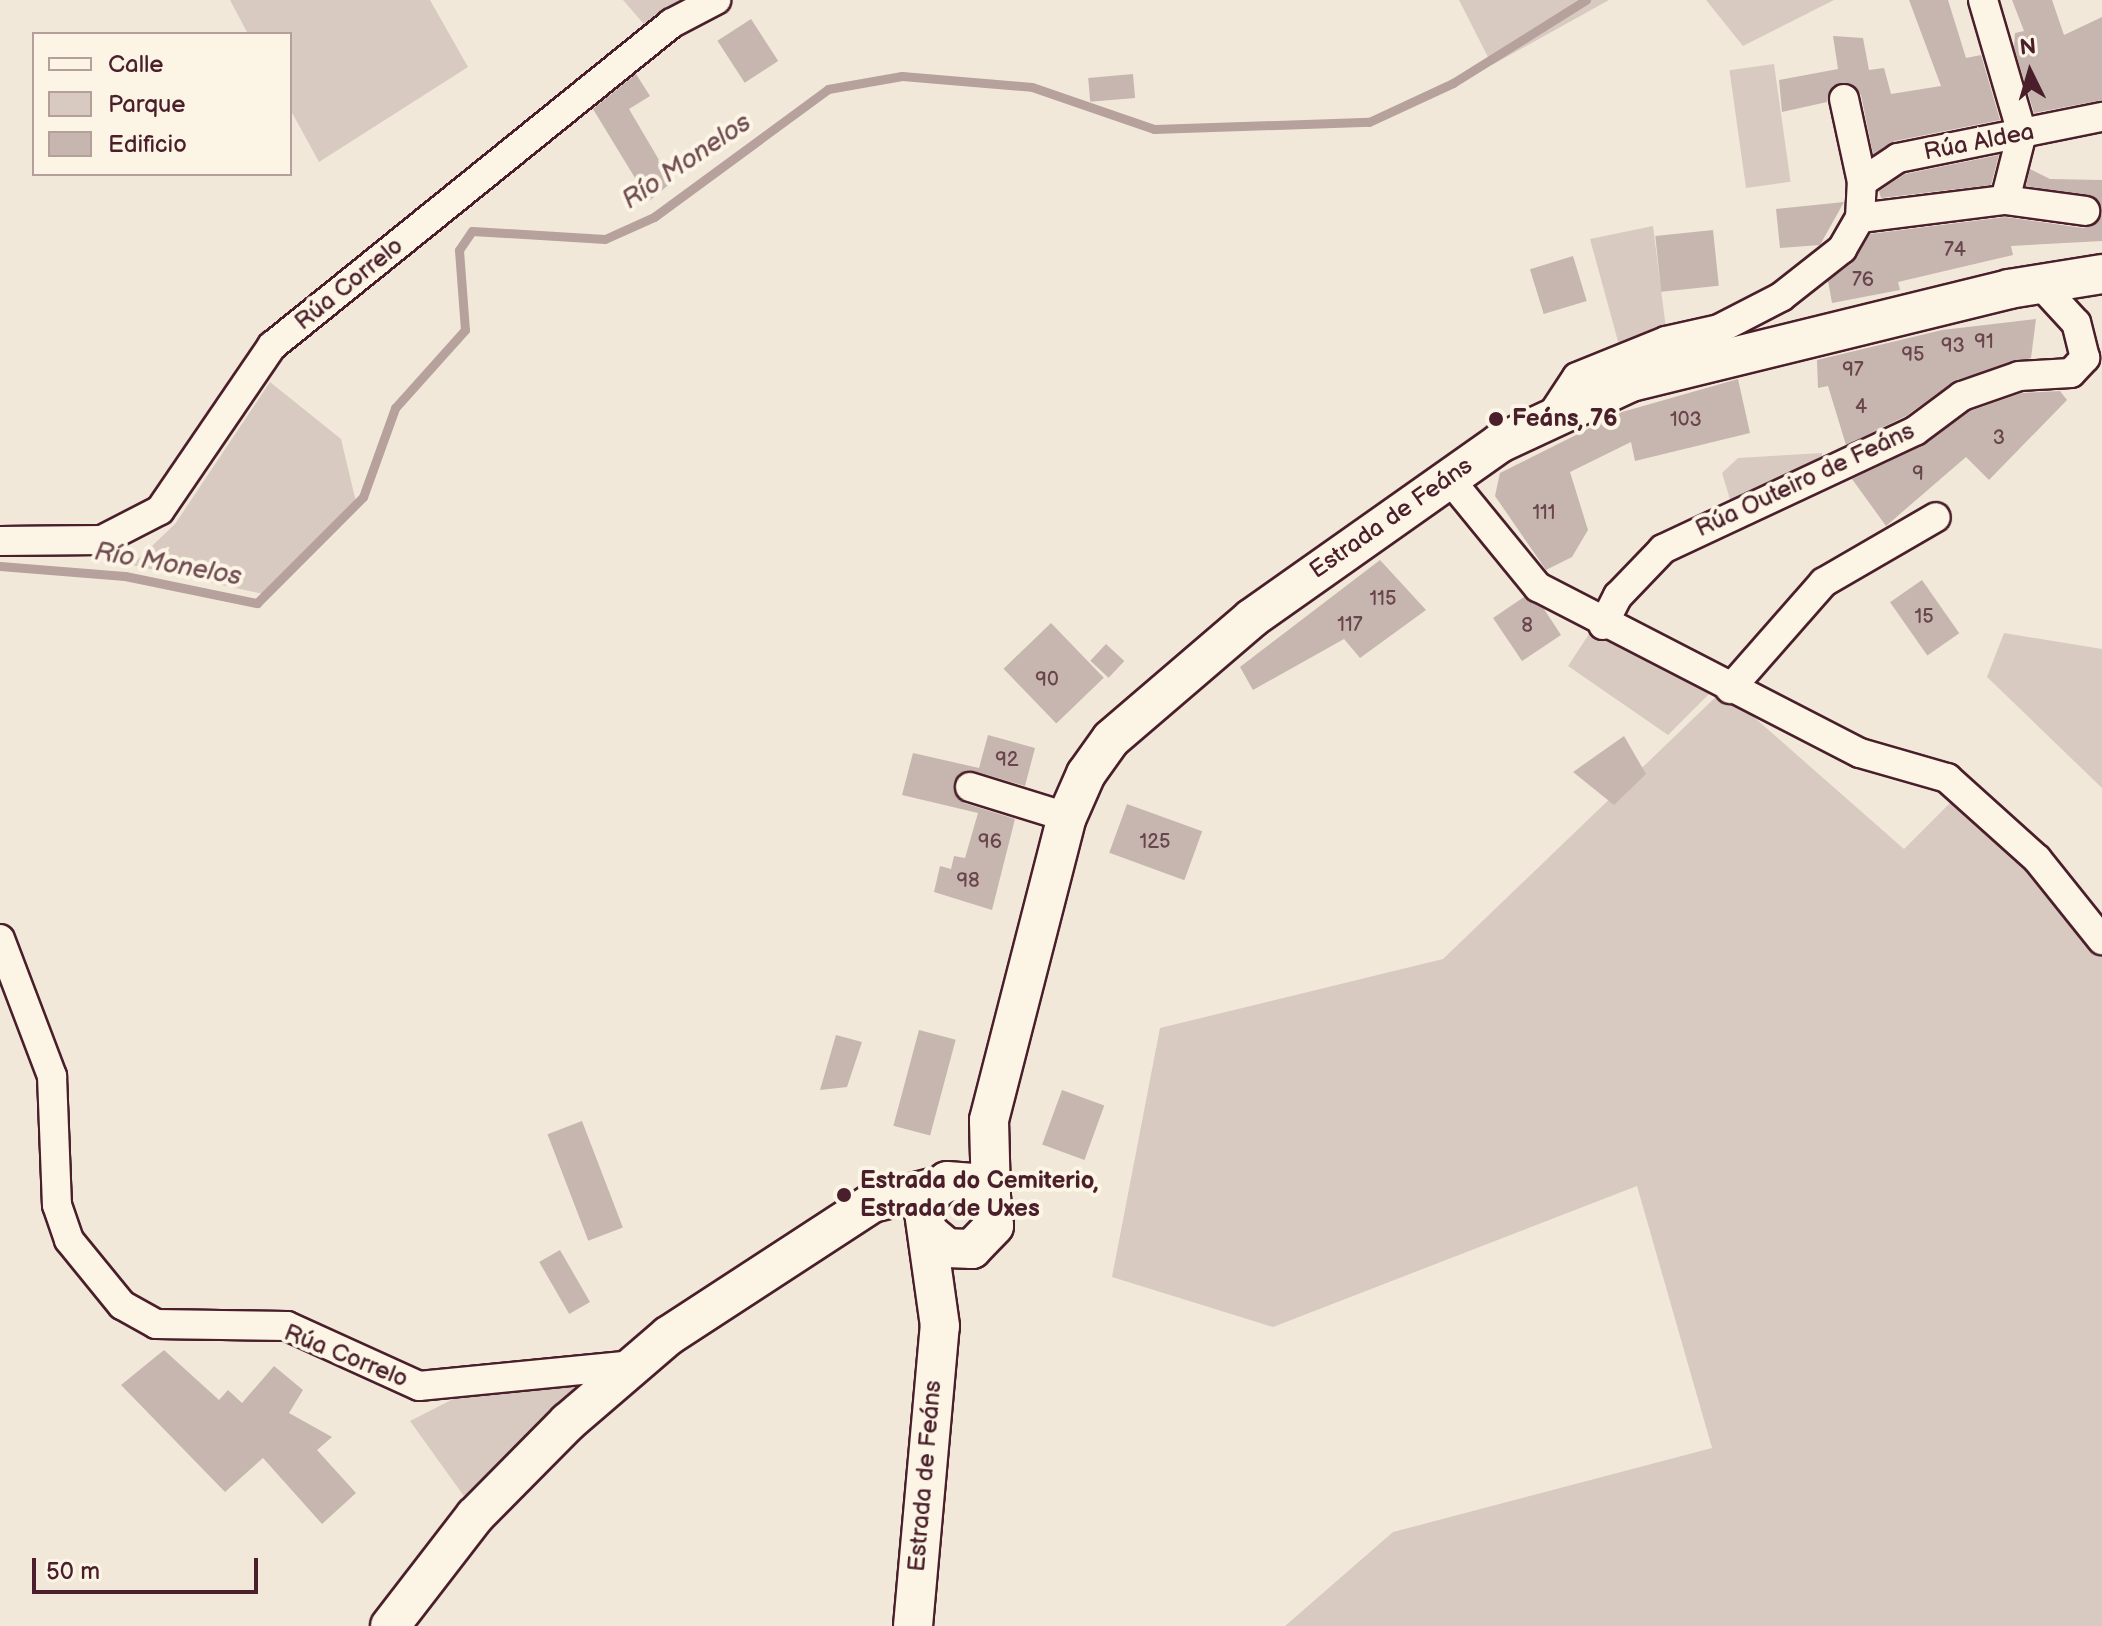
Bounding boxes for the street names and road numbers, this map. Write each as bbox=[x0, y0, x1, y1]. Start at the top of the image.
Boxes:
street label: Rúa Aldea bbox=[1921, 117, 2037, 167]
street label: Rúa Correlo bbox=[289, 232, 409, 336]
street label: Rúa Outeiro de Feáns bbox=[1691, 417, 1919, 543]
street label: Estrada de Feáns bbox=[1304, 451, 1478, 585]
street label: Rúa Correlo bbox=[280, 1318, 412, 1394]
street label: Estrada de Feáns bbox=[902, 1379, 948, 1573]

